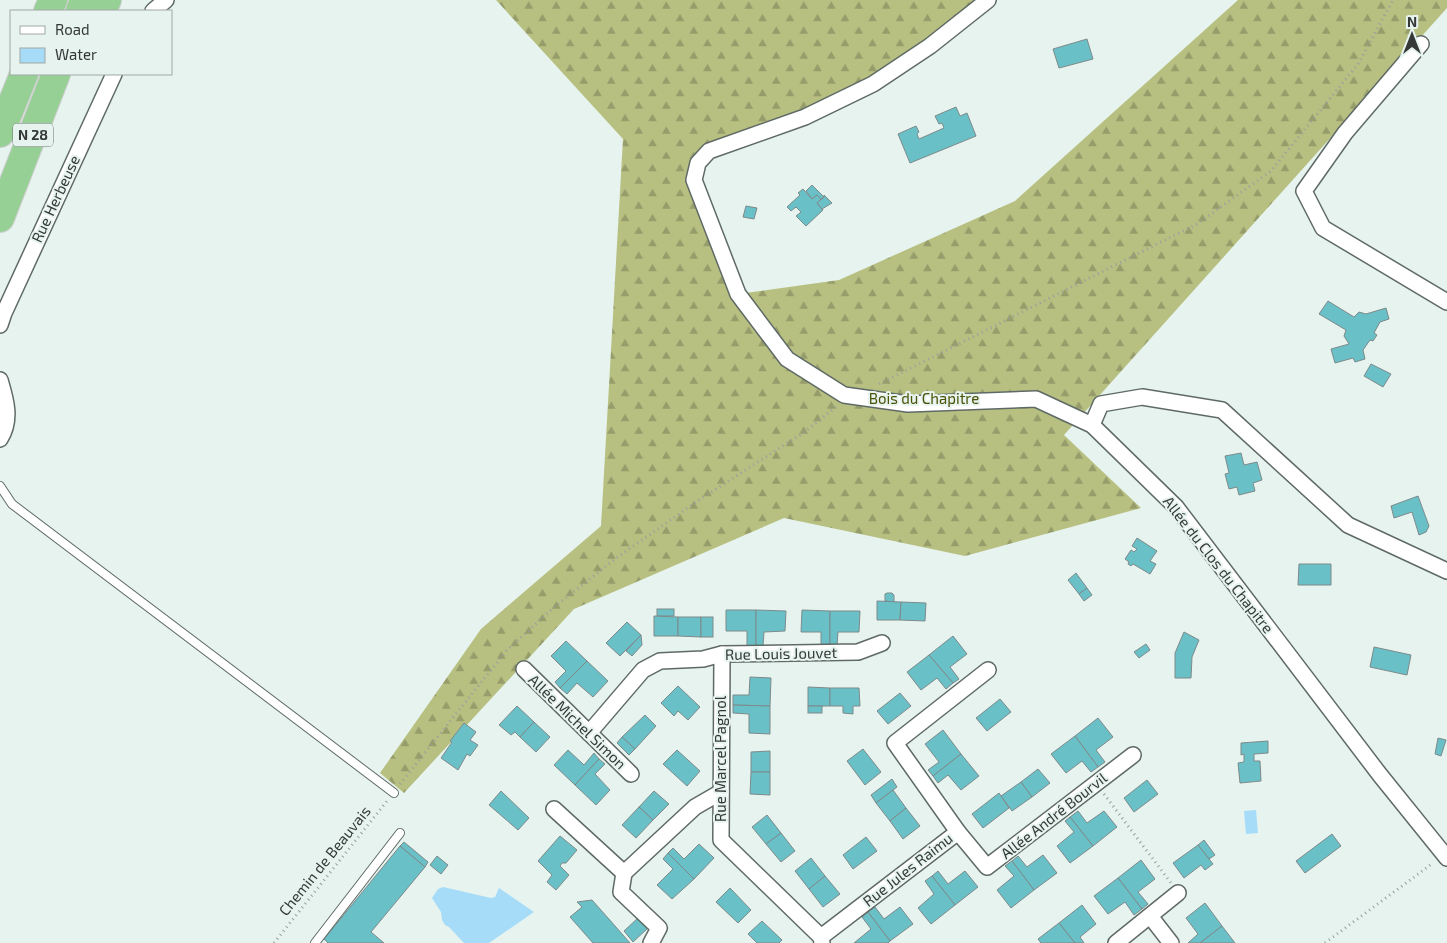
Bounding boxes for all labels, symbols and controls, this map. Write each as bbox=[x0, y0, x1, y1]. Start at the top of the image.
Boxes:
legend bbox=[10, 10, 172, 75]
north arrow bbox=[1387, 10, 1437, 60]
text: N bbox=[1407, 13, 1417, 30]
text: Road bbox=[55, 20, 90, 38]
text: Water bbox=[55, 45, 97, 63]
road number: N 28 bbox=[13, 124, 53, 146]
street label: Rue Herbeuse bbox=[27, 152, 83, 245]
park label: Bois du Chapitre bbox=[869, 389, 979, 407]
street label: Allée du Clos du Chapitre bbox=[1160, 492, 1278, 636]
street label: Rue Louis Jouvet bbox=[725, 643, 837, 663]
street label: Allée Michel Simon bbox=[525, 670, 630, 772]
street label: Rue Marcel Pagnol bbox=[711, 695, 729, 822]
street label: Allée André Bourvil bbox=[997, 768, 1110, 862]
street label: Chemin de Beauvais bbox=[274, 802, 374, 919]
street label: Rue Jules Raimu bbox=[859, 829, 956, 910]

